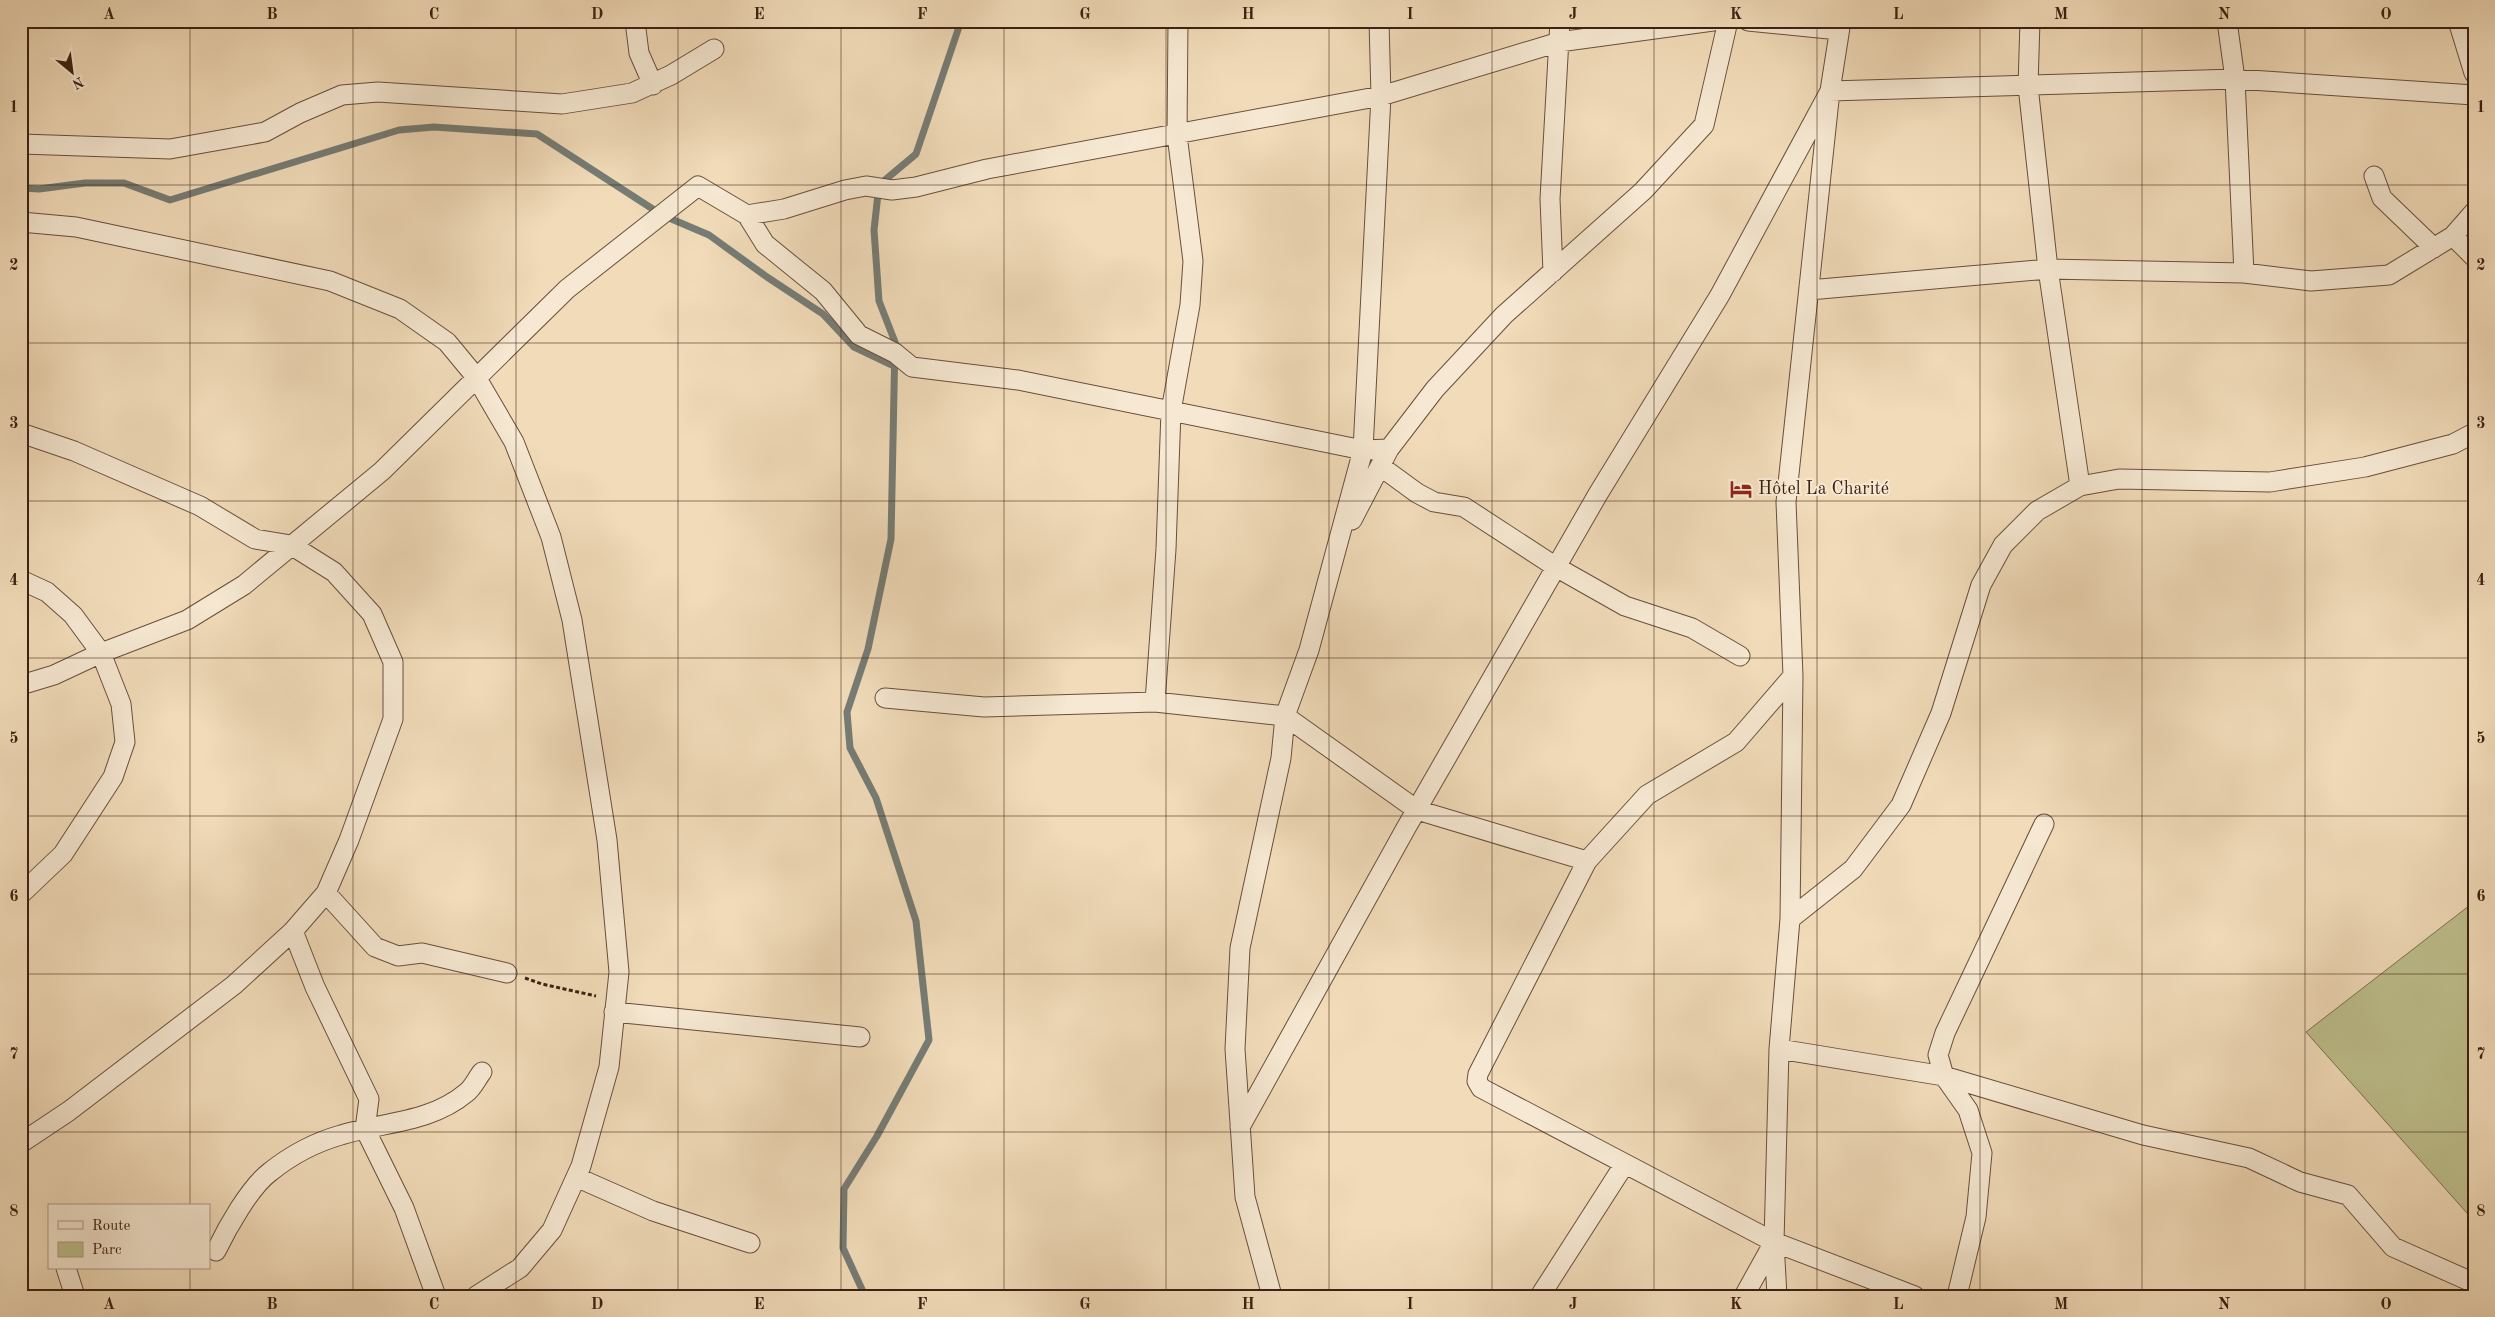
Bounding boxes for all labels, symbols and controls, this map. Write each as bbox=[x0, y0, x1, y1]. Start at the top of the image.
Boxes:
text: A bbox=[103, 7, 115, 23]
text: B bbox=[266, 7, 278, 23]
text: C bbox=[429, 7, 439, 23]
text: D bbox=[591, 7, 603, 23]
text: E bbox=[753, 7, 765, 23]
text: F bbox=[917, 7, 928, 23]
text: G bbox=[1079, 7, 1091, 23]
text: H bbox=[1241, 7, 1255, 23]
text: I bbox=[1406, 7, 1414, 23]
text: J bbox=[1569, 7, 1578, 23]
text: K bbox=[1730, 7, 1742, 23]
text: L bbox=[1893, 7, 1904, 23]
text: M bbox=[2054, 7, 2068, 23]
text: N bbox=[2218, 7, 2231, 23]
text: O bbox=[2380, 7, 2392, 23]
north arrow bbox=[48, 48, 98, 98]
text: N bbox=[69, 74, 86, 91]
text: 1 bbox=[9, 100, 19, 116]
text: 1 bbox=[2476, 100, 2486, 116]
text: 2 bbox=[9, 258, 19, 274]
text: 2 bbox=[2476, 258, 2486, 274]
text: 3 bbox=[9, 416, 19, 432]
text: 3 bbox=[2476, 416, 2486, 432]
hotel icon: Hôtel La Charité bbox=[1728, 476, 1754, 502]
place label: Hôtel La Charité bbox=[1758, 480, 1889, 498]
text: 4 bbox=[9, 573, 19, 589]
text: 4 bbox=[2476, 573, 2486, 589]
text: 5 bbox=[9, 731, 19, 747]
text: 5 bbox=[2476, 731, 2486, 747]
text: 6 bbox=[9, 889, 19, 905]
text: 6 bbox=[2476, 889, 2486, 905]
text: 7 bbox=[9, 1047, 19, 1063]
text: 7 bbox=[2476, 1047, 2486, 1063]
text: 8 bbox=[9, 1204, 19, 1220]
legend bbox=[48, 1204, 210, 1270]
text: 8 bbox=[2476, 1204, 2486, 1220]
text: Route bbox=[92, 1219, 130, 1234]
text: Parc bbox=[92, 1243, 122, 1258]
text: A bbox=[103, 1297, 115, 1313]
text: B bbox=[266, 1297, 278, 1313]
text: C bbox=[429, 1297, 439, 1313]
text: D bbox=[591, 1297, 603, 1313]
text: E bbox=[753, 1297, 765, 1313]
text: F bbox=[917, 1297, 928, 1313]
text: G bbox=[1079, 1297, 1091, 1313]
text: H bbox=[1241, 1297, 1255, 1313]
text: I bbox=[1406, 1297, 1414, 1313]
text: J bbox=[1569, 1297, 1578, 1313]
text: K bbox=[1730, 1297, 1742, 1313]
text: L bbox=[1893, 1297, 1904, 1313]
text: M bbox=[2054, 1297, 2068, 1313]
text: N bbox=[2218, 1297, 2231, 1313]
text: O bbox=[2380, 1297, 2392, 1313]

